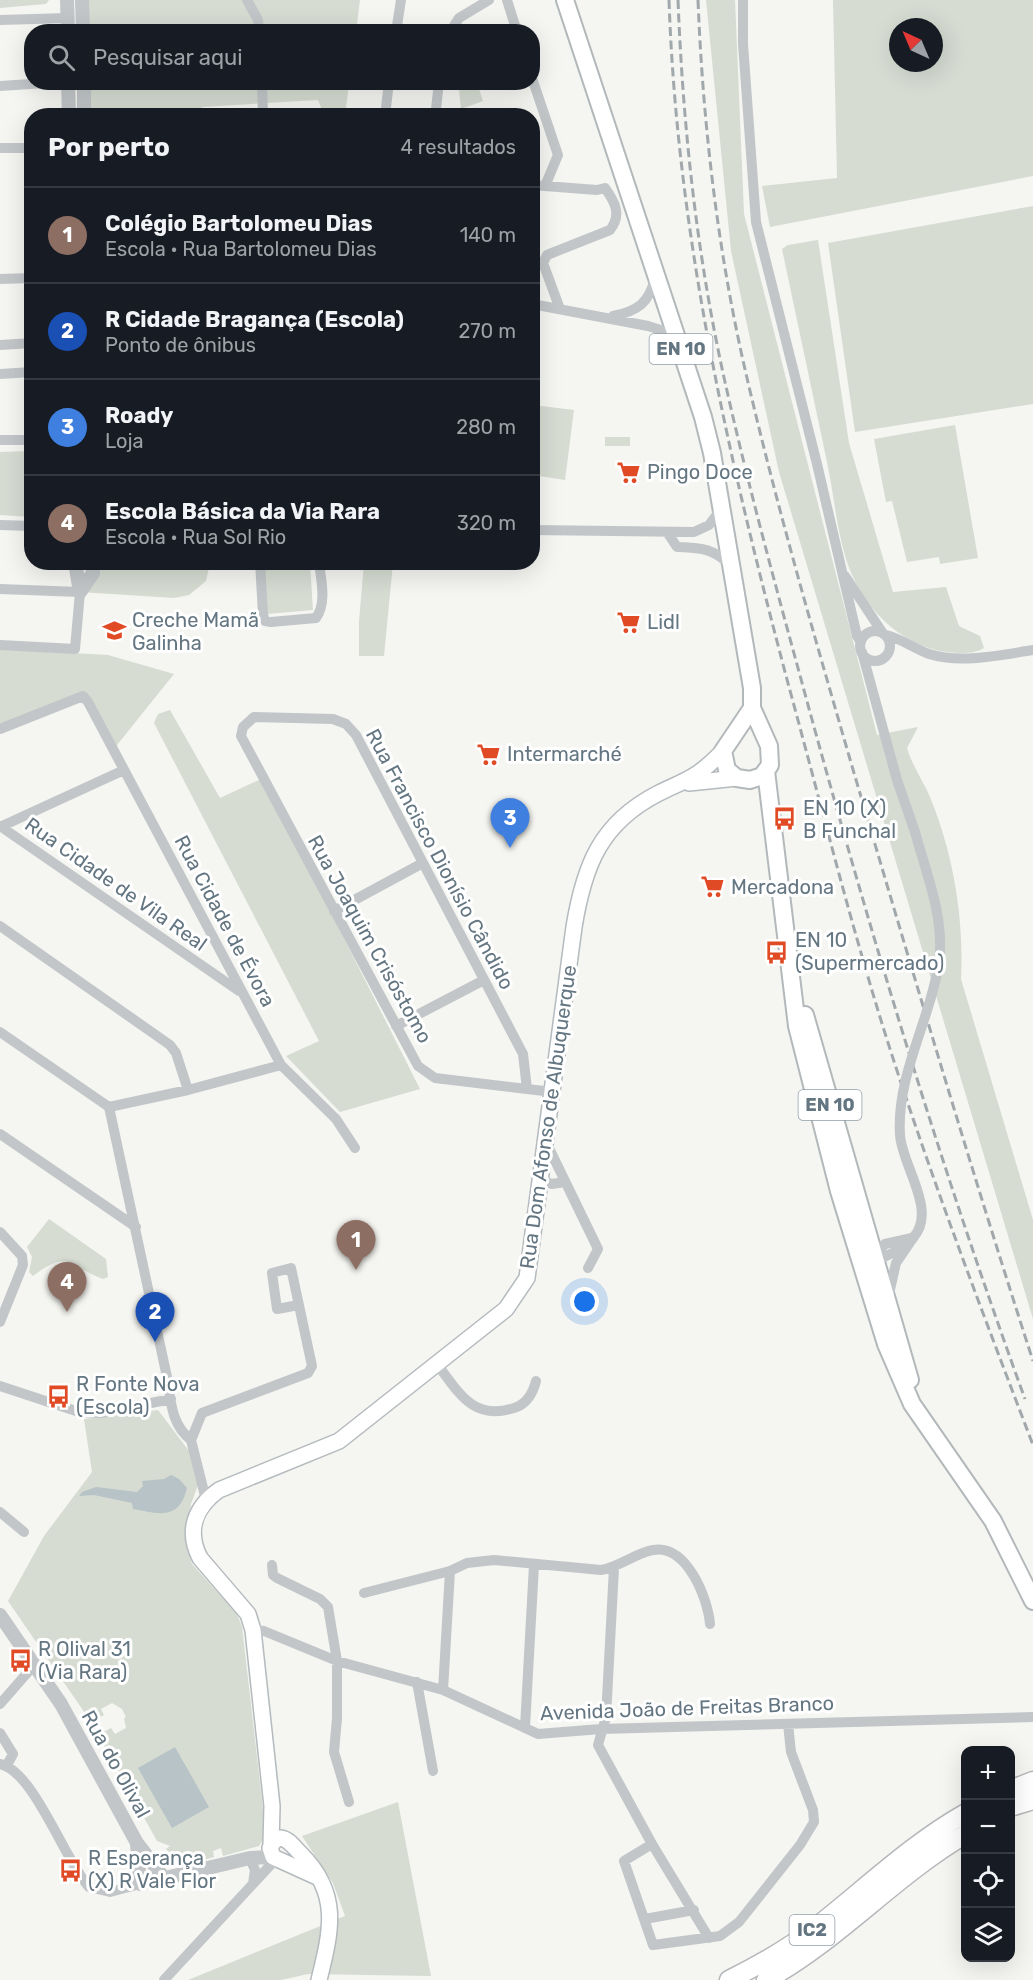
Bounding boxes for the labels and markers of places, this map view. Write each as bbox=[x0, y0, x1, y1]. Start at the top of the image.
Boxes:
supermarket icon: Pingo Doce bbox=[616, 459, 642, 485]
place label: Pingo Doce bbox=[647, 460, 753, 484]
place label: Creche Mamã Galinha bbox=[132, 608, 259, 655]
supermarket icon: Lidl bbox=[616, 609, 642, 635]
place label: Lidl bbox=[647, 610, 680, 634]
school or university icon: Creche Mamã Galinha bbox=[101, 618, 127, 644]
supermarket icon: Intermarché bbox=[476, 741, 502, 767]
place label: Intermarché bbox=[507, 742, 622, 766]
place label: EN 10 (X) B Funchal bbox=[803, 796, 896, 843]
pin: 3 bbox=[490, 798, 530, 848]
bus stop icon: EN 10 (X) B Funchal bbox=[772, 806, 798, 832]
supermarket icon: Mercadona bbox=[700, 874, 726, 900]
place label: Mercadona bbox=[731, 875, 834, 899]
place label: EN 10 (Supermercado) bbox=[795, 928, 944, 975]
bus stop icon: EN 10 (Supermercado) bbox=[764, 939, 790, 965]
pin: 1 bbox=[336, 1220, 376, 1270]
pin: 4 bbox=[48, 1262, 86, 1312]
pin: 2 bbox=[136, 1292, 174, 1342]
place label: R Fonte Nova (Escola) bbox=[76, 1372, 200, 1419]
bus stop icon: R Fonte Nova (Escola) bbox=[45, 1383, 71, 1409]
place label: R Olival 31 (Via Rara) bbox=[38, 1637, 131, 1684]
bus stop icon: R Olival 31 (Via Rara) bbox=[7, 1648, 33, 1674]
place label: R Esperança (X) R Vale Flor bbox=[88, 1846, 217, 1893]
bus stop icon: R Esperança (X) R Vale Flor bbox=[57, 1857, 83, 1883]

